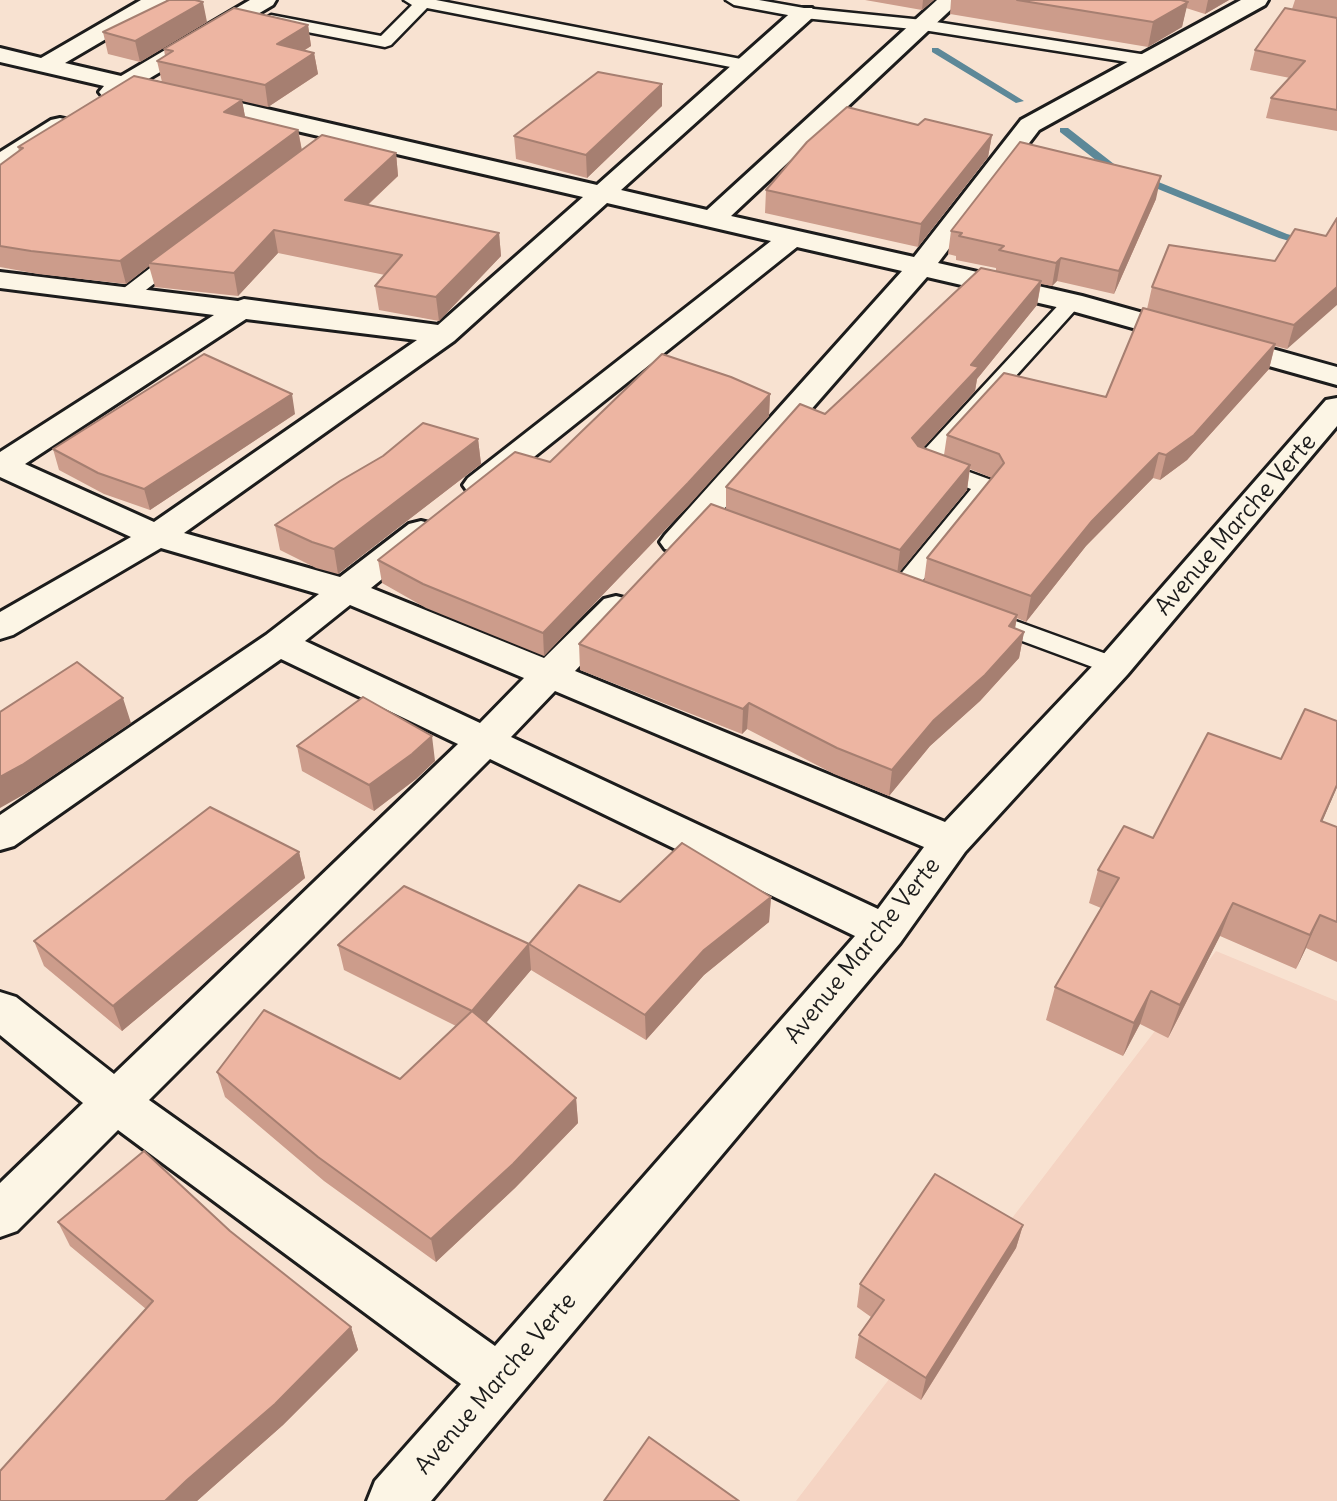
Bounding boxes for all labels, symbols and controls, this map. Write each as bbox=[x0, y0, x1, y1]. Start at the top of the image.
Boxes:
street label: Avenue Marche Verte bbox=[1149, 428, 1323, 622]
street label: Avenue Marche Verte bbox=[779, 852, 947, 1050]
street label: Avenue Marche Verte bbox=[409, 1287, 583, 1481]

